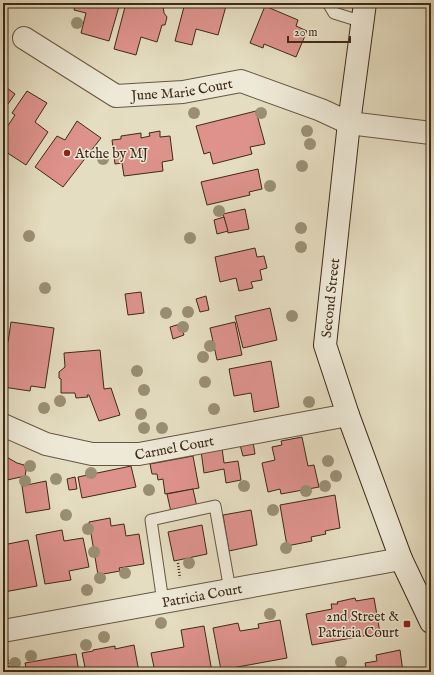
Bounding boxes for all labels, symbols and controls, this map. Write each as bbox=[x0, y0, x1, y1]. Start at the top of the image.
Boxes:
scale bar bbox=[288, 18, 350, 44]
text: 20 m bbox=[294, 25, 317, 40]
street label: June Marie Court bbox=[129, 75, 234, 105]
place label: Atche by MJ bbox=[74, 145, 149, 163]
marker: Atche by MJ bbox=[62, 148, 72, 158]
street label: Second Street bbox=[318, 257, 344, 339]
street label: Carmel Court bbox=[133, 432, 216, 465]
street label: Patricia Court bbox=[160, 580, 244, 612]
place label: 2nd Street & Patricia Court bbox=[318, 608, 399, 642]
marker: 2nd Street & Patricia Court bbox=[402, 619, 412, 629]

